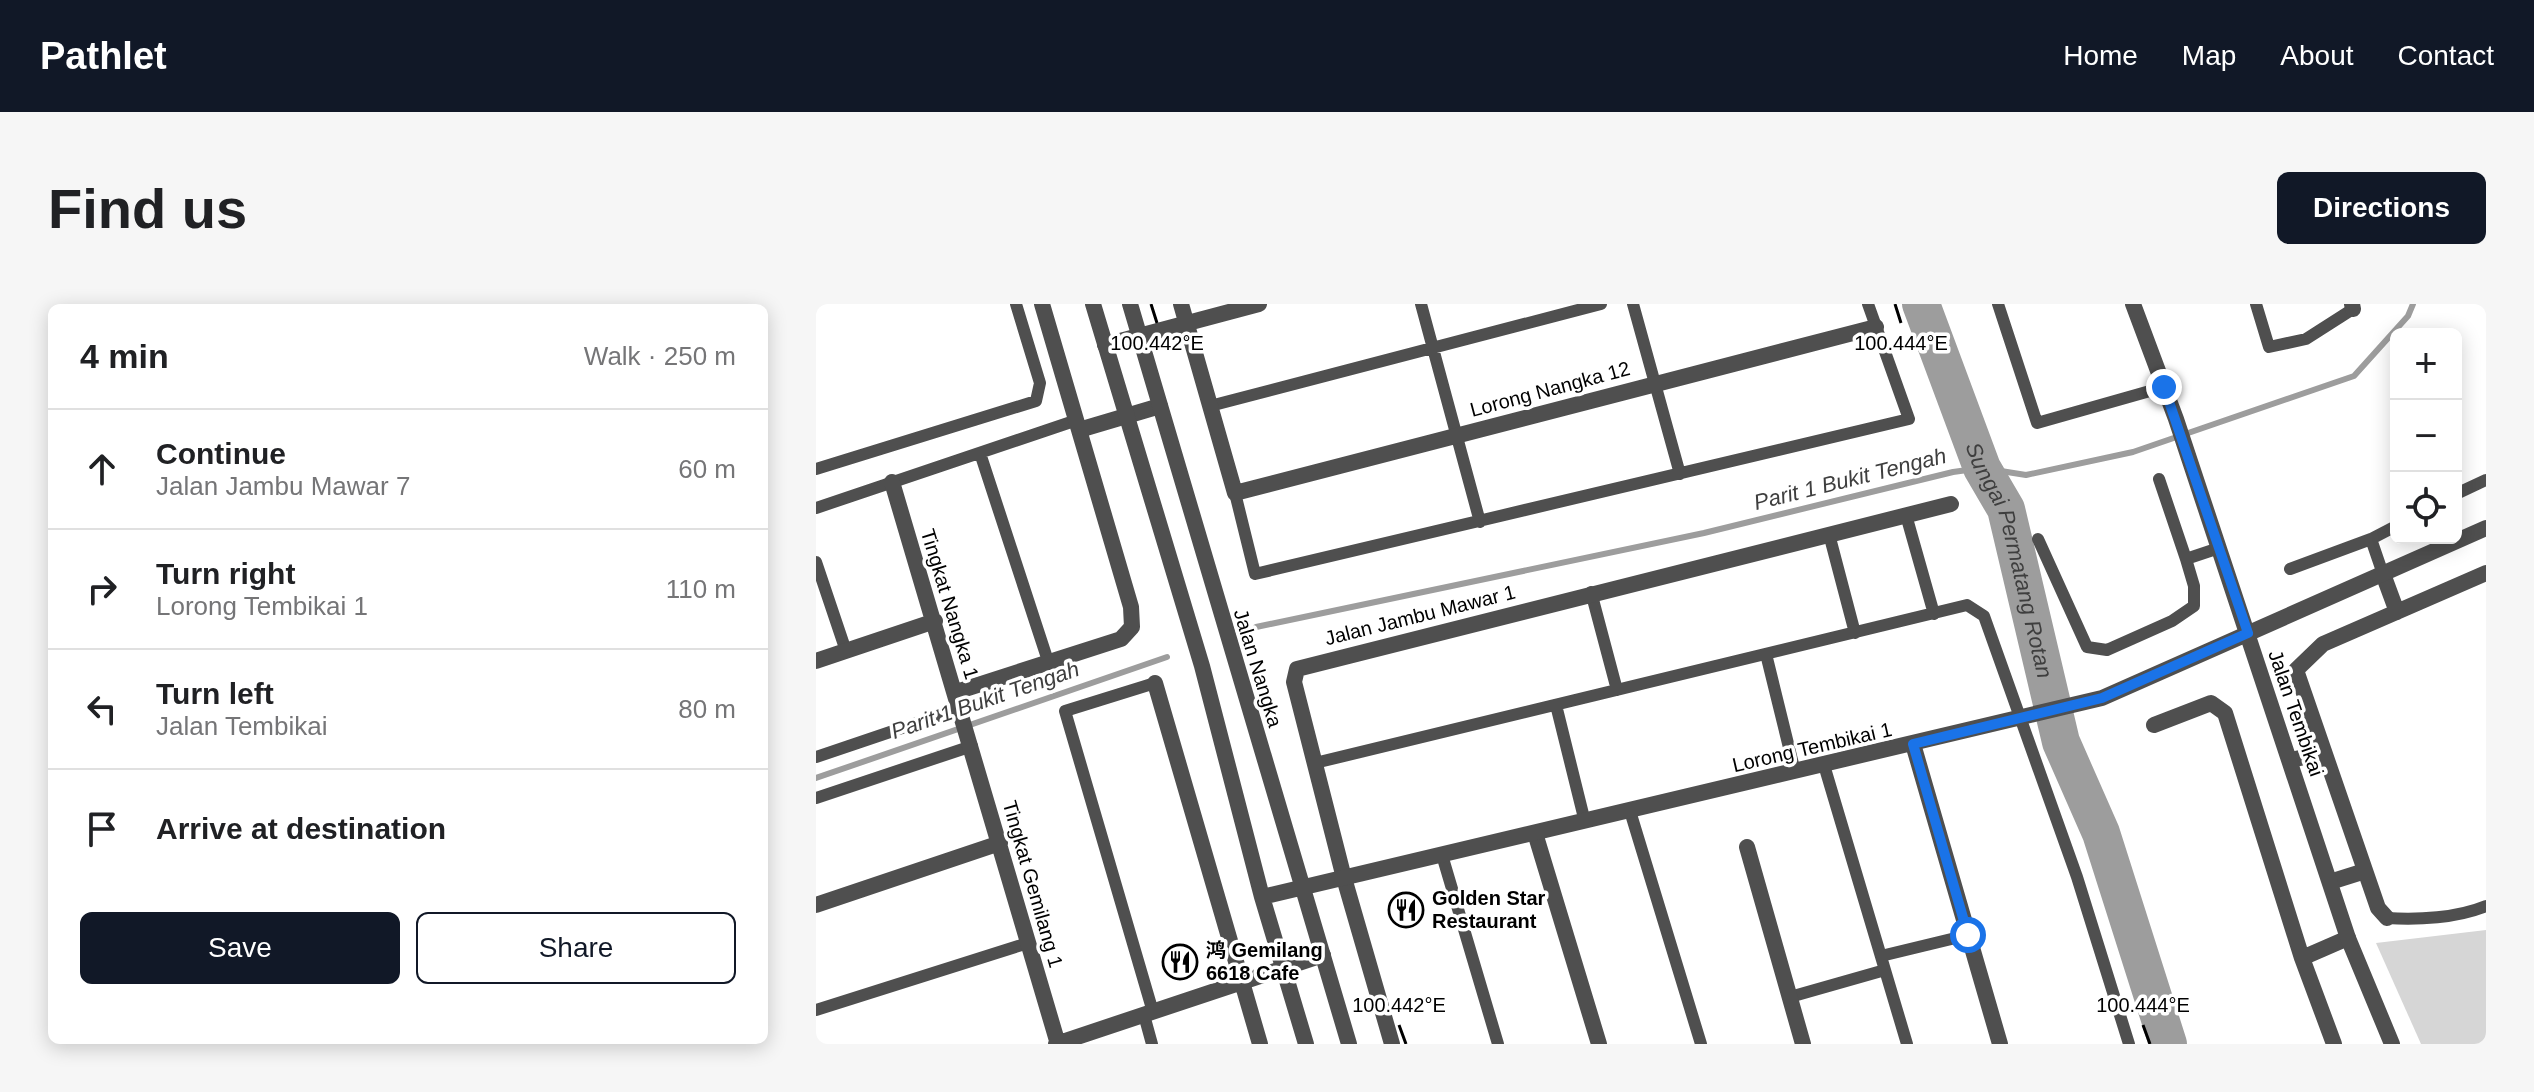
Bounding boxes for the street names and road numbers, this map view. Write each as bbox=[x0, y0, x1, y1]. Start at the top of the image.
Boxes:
street label: Lorong Nangka 12 bbox=[1468, 357, 1632, 421]
street label: Tingkat Nangka 1 bbox=[917, 526, 983, 682]
street label: Jalan Jambu Mawar 1 bbox=[1322, 581, 1518, 649]
street label: Jalan Nangka bbox=[1230, 606, 1287, 731]
street label: Jalan Tembikai bbox=[2264, 647, 2328, 779]
street label: Lorong Tembikai 1 bbox=[1730, 718, 1894, 776]
street label: Tingkat Gemilang 1 bbox=[999, 798, 1067, 970]

